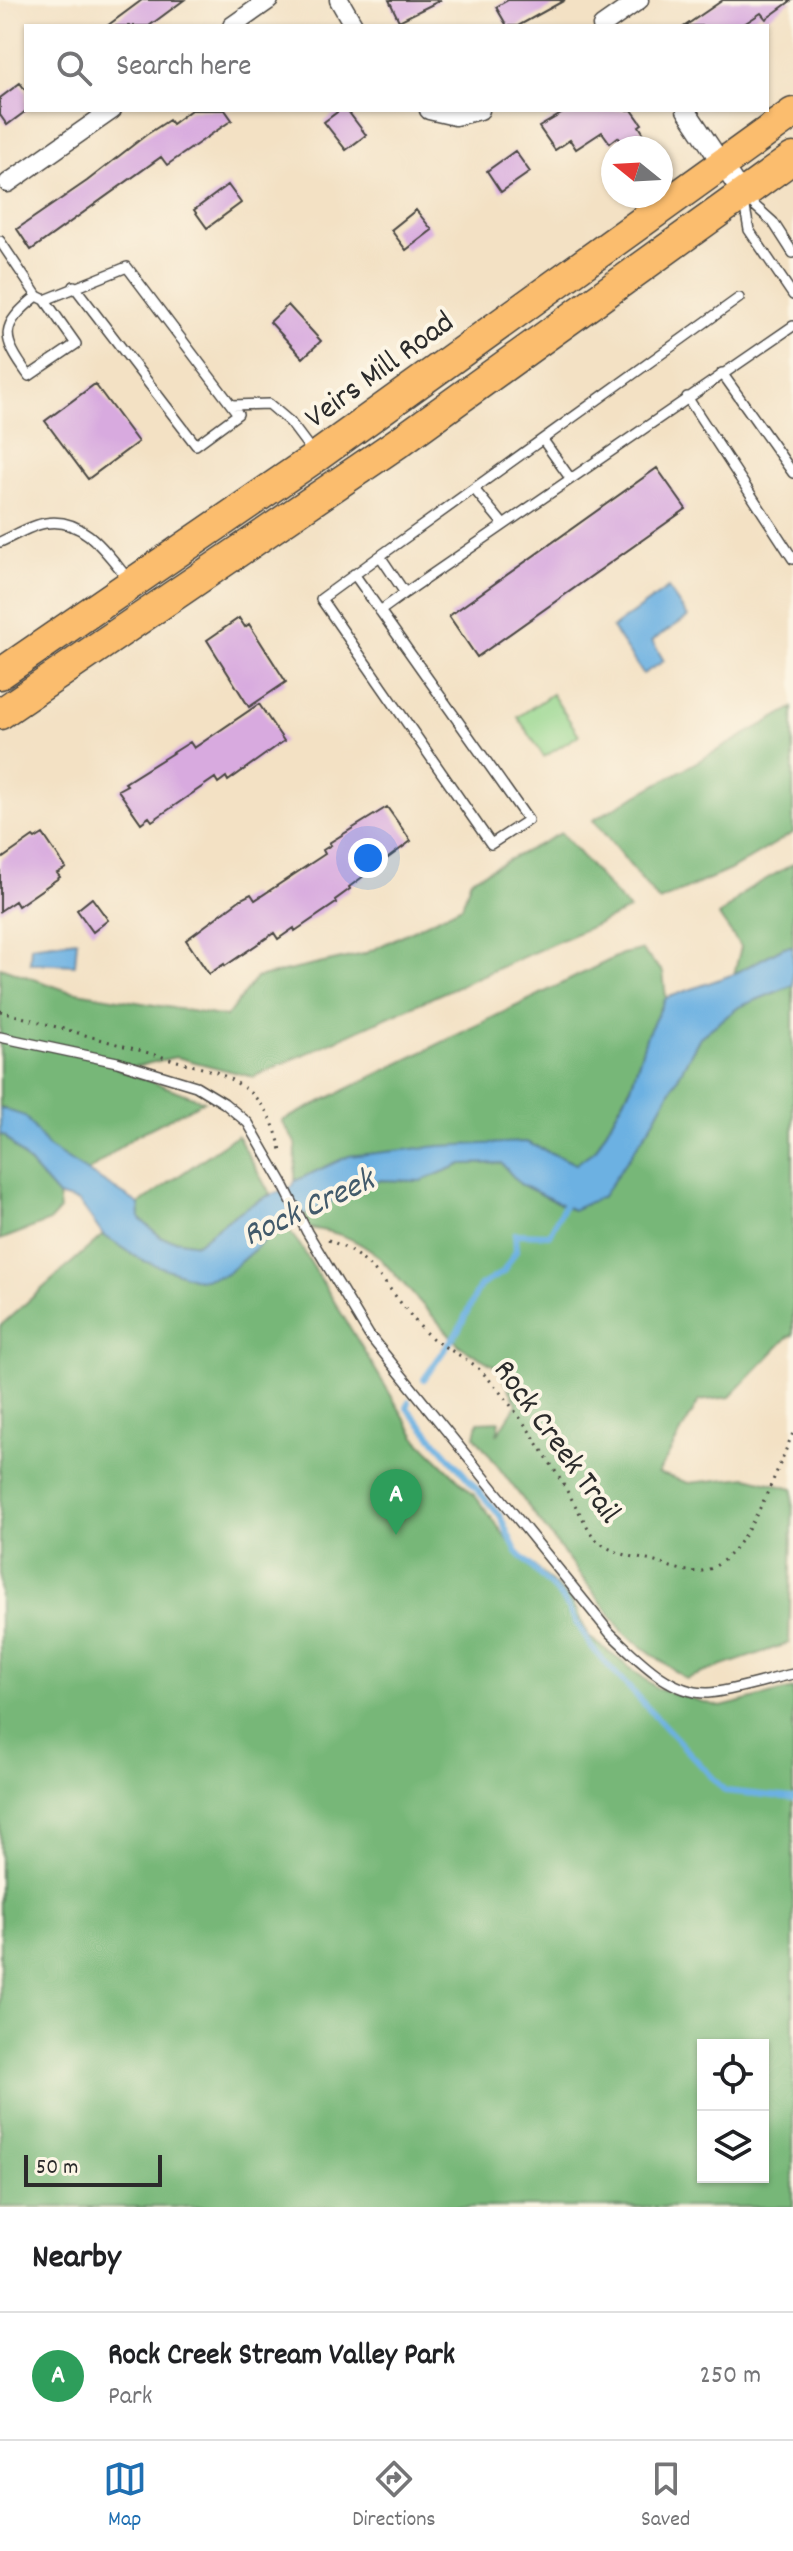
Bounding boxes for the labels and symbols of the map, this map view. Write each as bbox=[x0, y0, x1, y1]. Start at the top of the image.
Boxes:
north arrow bbox=[601, 136, 673, 208]
street label: Veirs Mill Road bbox=[297, 302, 465, 442]
your location bbox=[348, 838, 388, 878]
water label: Rock Creek bbox=[235, 1157, 386, 1262]
street label: Rock Creek Trail bbox=[480, 1352, 630, 1535]
pin: A bbox=[370, 1469, 422, 1535]
scale bar bbox=[24, 2151, 162, 2187]

